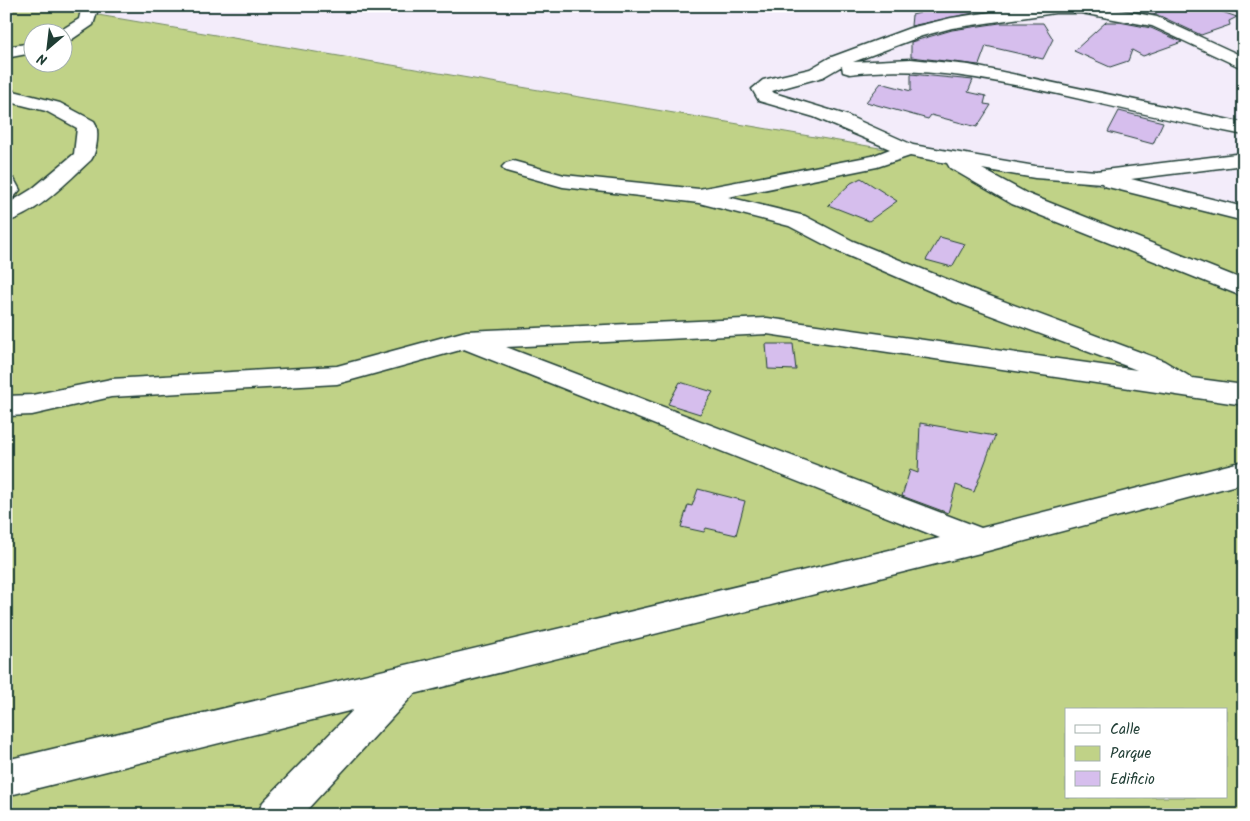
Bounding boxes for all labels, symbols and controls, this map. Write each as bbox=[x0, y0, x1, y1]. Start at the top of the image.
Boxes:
north arrow bbox=[22, 22, 72, 72]
text: N bbox=[33, 47, 51, 70]
legend bbox=[1065, 708, 1228, 798]
text: Calle bbox=[1110, 718, 1140, 742]
text: Parque bbox=[1110, 742, 1151, 766]
text: Edificio bbox=[1110, 768, 1155, 792]

